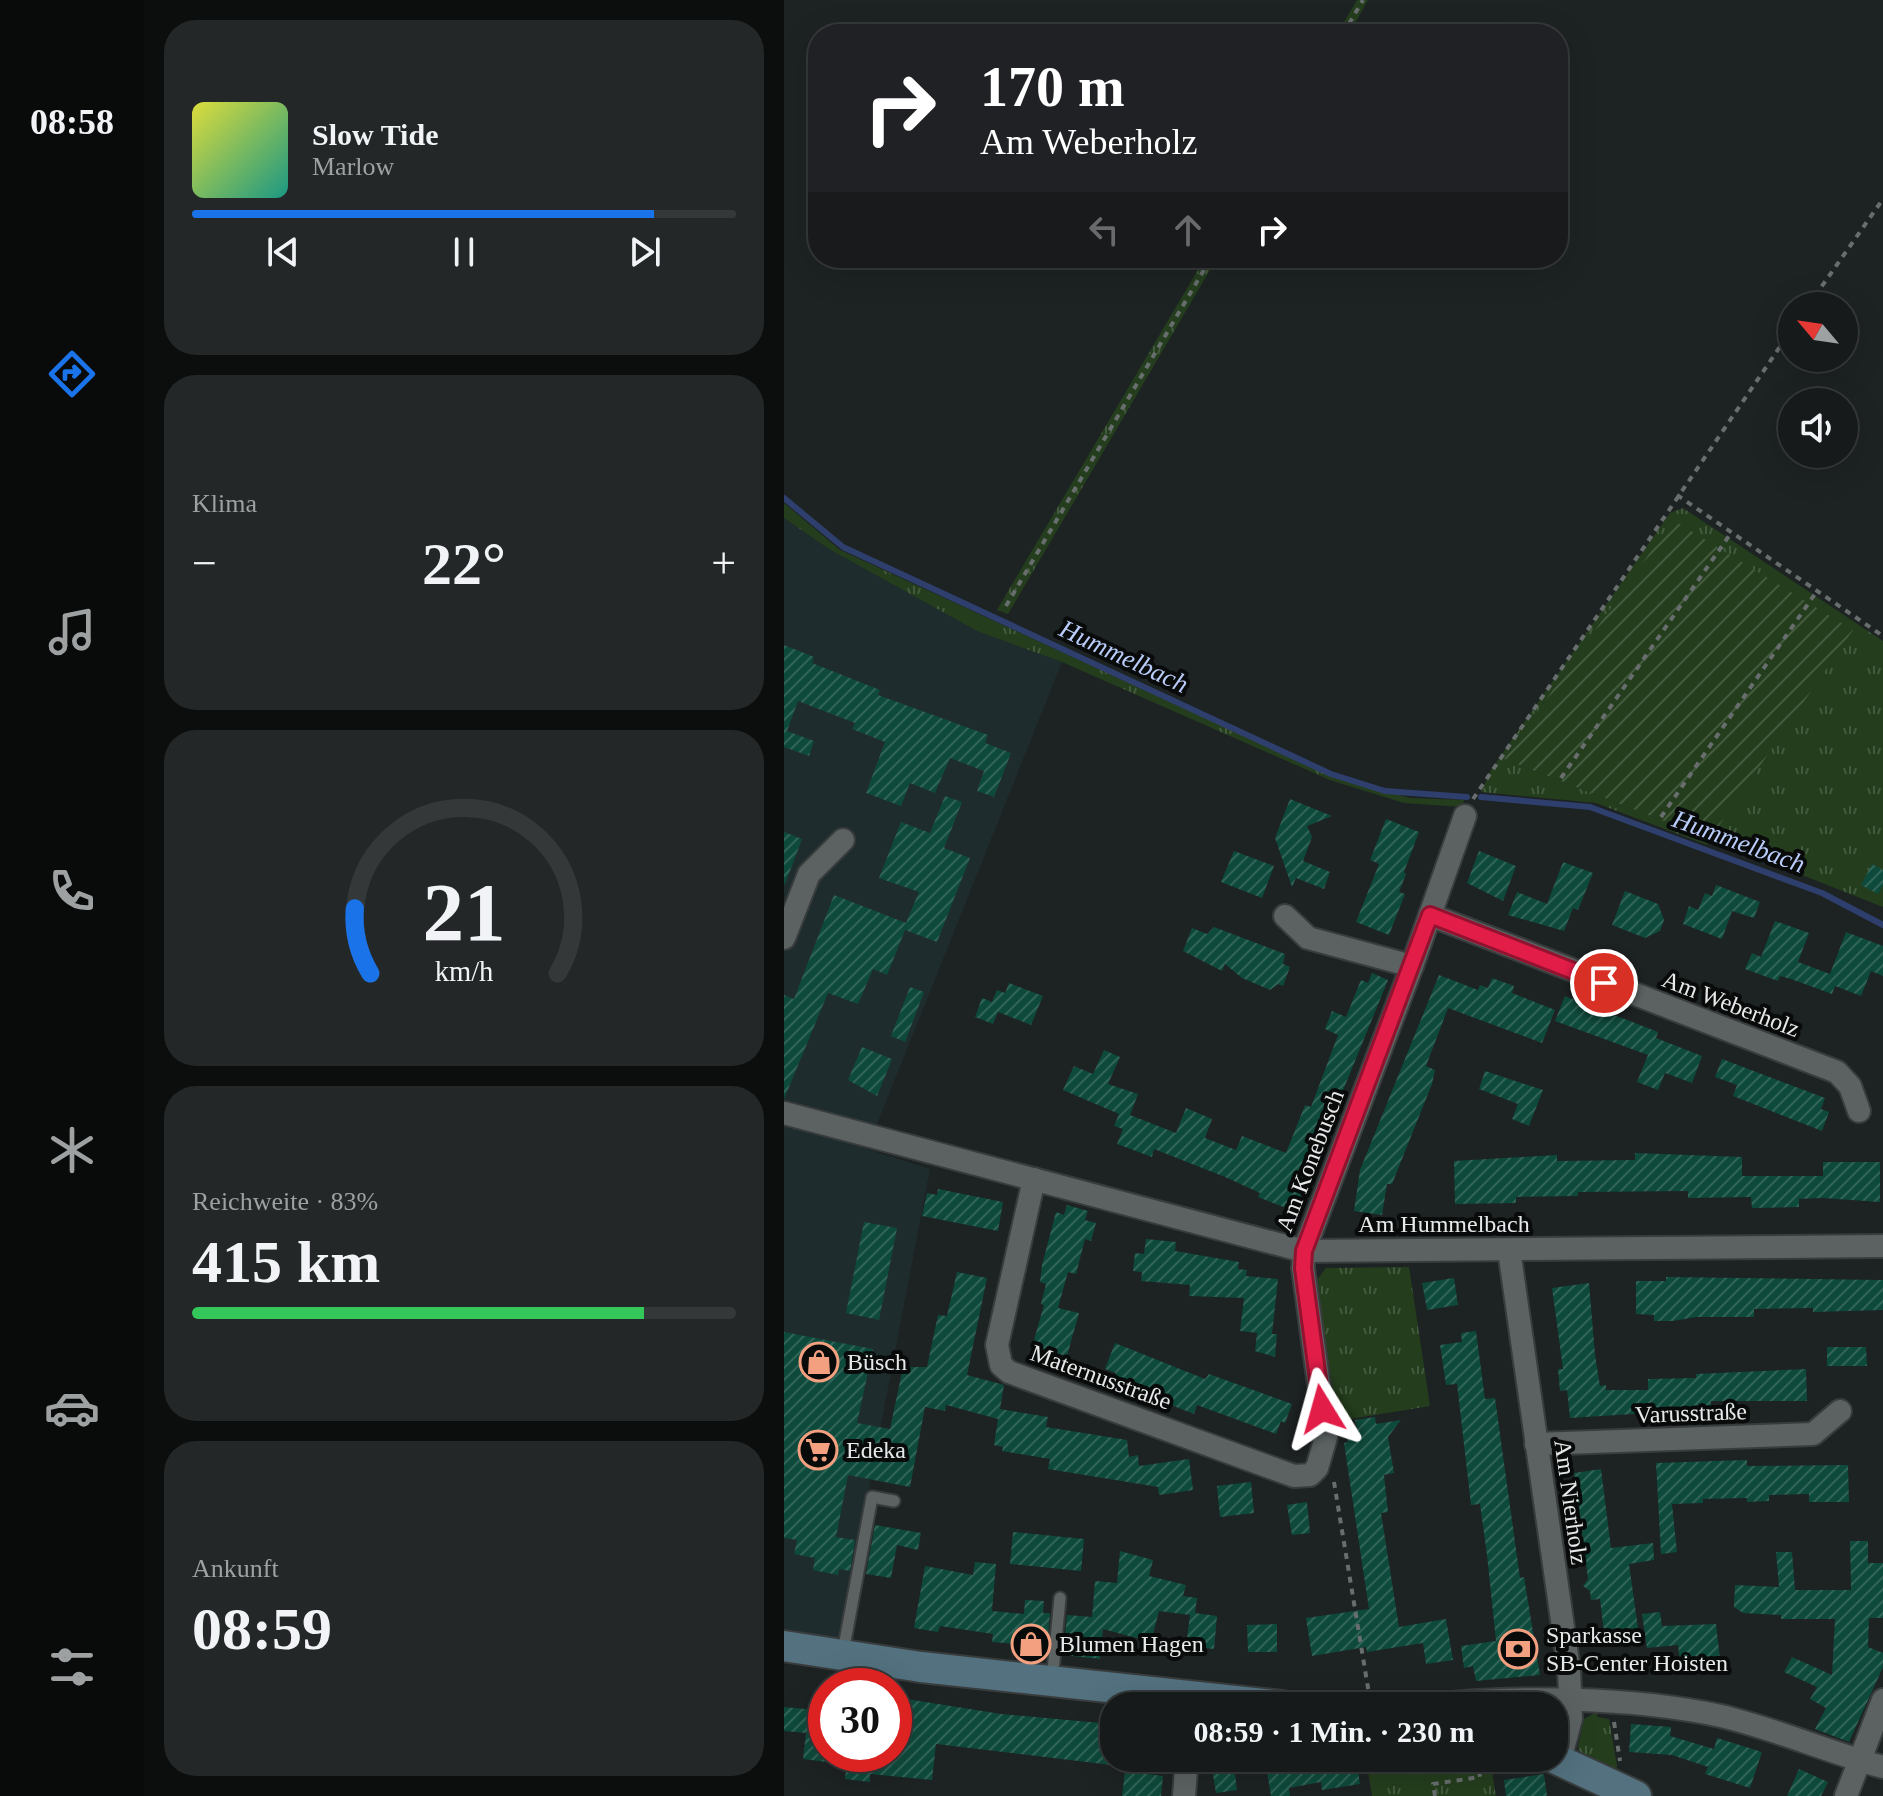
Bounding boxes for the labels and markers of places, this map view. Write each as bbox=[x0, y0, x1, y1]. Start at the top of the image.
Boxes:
pin bbox=[1570, 949, 1638, 1017]
shop icon: Büsch bbox=[798, 1341, 840, 1383]
place label: Büsch bbox=[847, 1349, 907, 1375]
supermarket icon: Edeka bbox=[797, 1429, 839, 1471]
place label: Edeka bbox=[846, 1437, 906, 1463]
place label: Sparkasse SB-Center Hoisten bbox=[1546, 1622, 1728, 1676]
shop icon: Blumen Hagen bbox=[1010, 1623, 1052, 1665]
bank icon: Sparkasse SB-Center Hoisten bbox=[1497, 1628, 1539, 1670]
place label: Blumen Hagen bbox=[1059, 1631, 1204, 1657]

